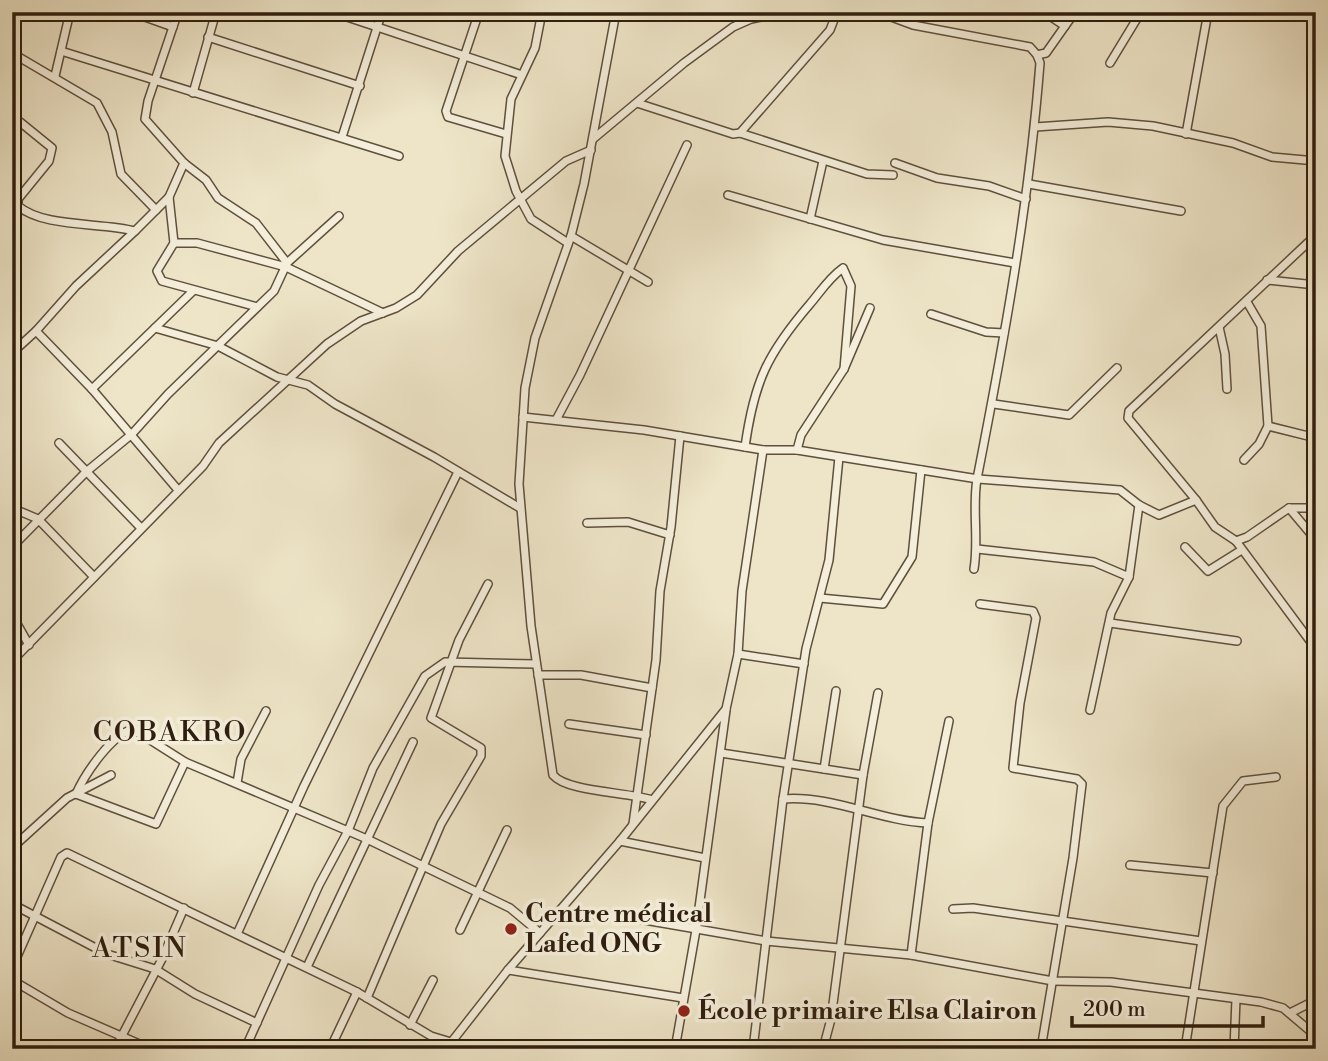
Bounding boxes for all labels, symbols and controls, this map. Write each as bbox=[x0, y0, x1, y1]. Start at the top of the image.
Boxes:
district label: COBAKRO bbox=[93, 715, 247, 750]
place label: Centre médical Lafed ONG bbox=[525, 898, 713, 960]
marker: Centre médical Lafed ONG bbox=[503, 921, 519, 937]
district label: ATSIN bbox=[91, 931, 188, 966]
scale bar bbox=[1072, 984, 1263, 1028]
place label: École primaire Elsa Clairon bbox=[698, 993, 1037, 1027]
text: 200 m bbox=[1083, 997, 1146, 1023]
marker: École primaire Elsa Clairon bbox=[676, 1003, 692, 1019]

